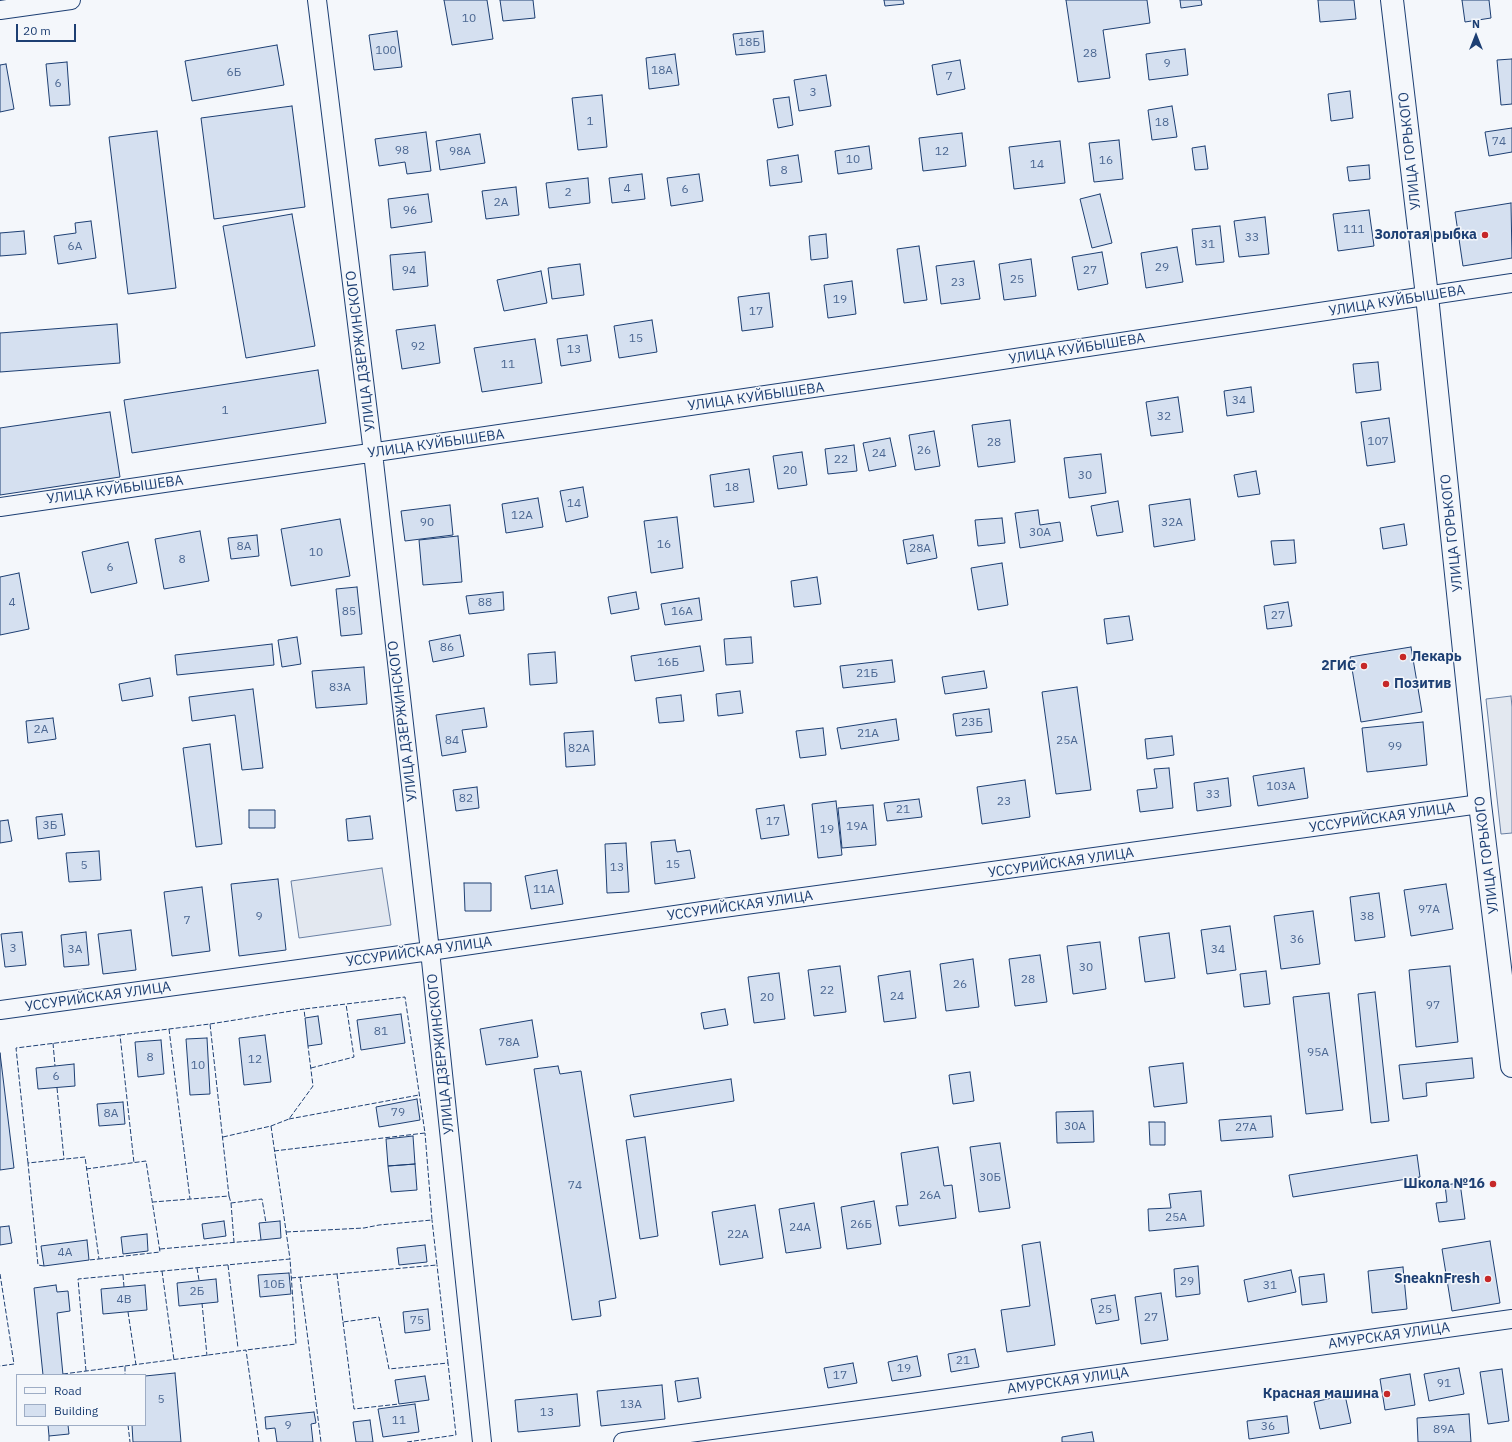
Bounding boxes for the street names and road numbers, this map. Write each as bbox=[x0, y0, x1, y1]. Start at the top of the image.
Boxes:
street label: УЛИЦА ГОРЬКОГО bbox=[1395, 91, 1425, 211]
street label: УЛИЦА ДЗЕРЖИНСКОГО bbox=[343, 270, 379, 432]
street label: УЛИЦА КУЙБЫШЕВА bbox=[1328, 282, 1466, 320]
street label: УЛИЦА КУЙБЫШЕВА bbox=[1008, 330, 1146, 368]
street label: УЛИЦА КУЙБЫШЕВА bbox=[687, 379, 825, 415]
street label: УЛИЦА КУЙБЫШЕВА bbox=[367, 426, 505, 462]
street label: УЛИЦА КУЙБЫШЕВА bbox=[46, 472, 184, 508]
street label: УЛИЦА ГОРЬКОГО bbox=[1437, 473, 1467, 593]
street label: УЛИЦА ДЗЕРЖИНСКОГО bbox=[385, 640, 421, 802]
street label: УЛИЦА ГОРЬКОГО bbox=[1471, 795, 1503, 915]
street label: УССУРИЙСКАЯ УЛИЦА bbox=[1308, 799, 1456, 837]
street label: УССУРИЙСКАЯ УЛИЦА bbox=[987, 844, 1135, 882]
street label: УССУРИЙСКАЯ УЛИЦА bbox=[666, 887, 814, 925]
street label: УССУРИЙСКАЯ УЛИЦА bbox=[345, 933, 493, 971]
street label: УЛИЦА ДЗЕРЖИНСКОГО bbox=[424, 973, 458, 1135]
street label: УССУРИЙСКАЯ УЛИЦА bbox=[24, 978, 172, 1016]
street label: АМУРСКАЯ УЛИЦА bbox=[1327, 1319, 1451, 1353]
street label: АМУРСКАЯ УЛИЦА bbox=[1006, 1364, 1130, 1398]

